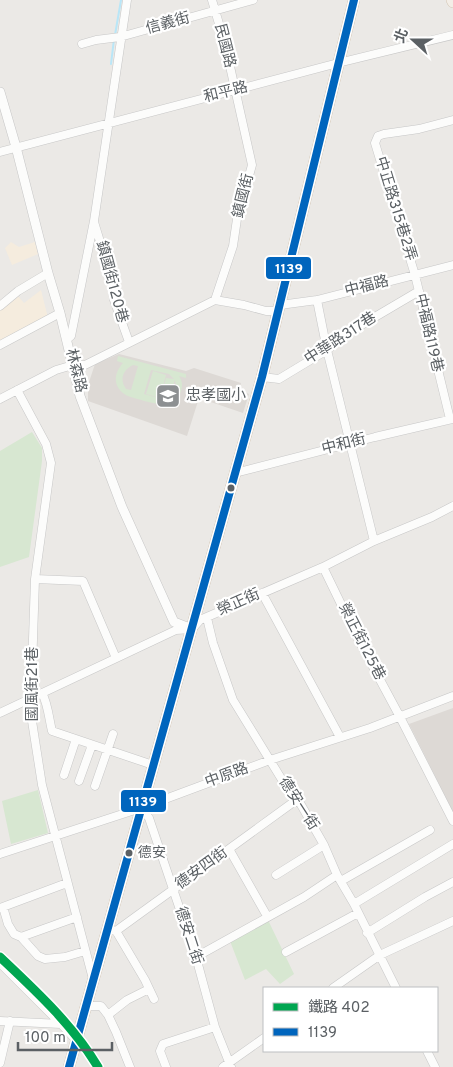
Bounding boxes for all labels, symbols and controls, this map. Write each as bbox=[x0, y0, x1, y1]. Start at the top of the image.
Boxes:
street label: 信義街 bbox=[144, 9, 192, 39]
north arrow bbox=[388, 15, 438, 65]
street label: 民國路 bbox=[209, 22, 239, 70]
text: 北 bbox=[392, 26, 413, 45]
street label: 和平路 bbox=[202, 78, 250, 108]
street label: 中正路315巷2弄 bbox=[370, 155, 420, 263]
street label: 鎮國街 bbox=[228, 172, 259, 220]
street label: 鎮國街120巷 bbox=[91, 239, 132, 325]
line badge: 1139 bbox=[265, 256, 312, 280]
text: 1139 bbox=[275, 261, 303, 278]
street label: 中福路 bbox=[343, 272, 391, 302]
street label: 中福路119巷 bbox=[410, 292, 446, 374]
street label: 中華路317巷 bbox=[301, 309, 381, 369]
street label: 林森路 bbox=[60, 347, 90, 395]
school or university icon: 忠孝國小 bbox=[155, 383, 181, 409]
place label: 忠孝國小 bbox=[186, 387, 246, 406]
street label: 中和街 bbox=[320, 430, 368, 460]
unlabelled marker bbox=[226, 483, 236, 493]
street label: 榮正街 bbox=[215, 585, 263, 621]
street label: 榮正街125巷 bbox=[333, 600, 389, 684]
street label: 國風街21巷 bbox=[24, 647, 43, 721]
street label: 中原路 bbox=[203, 759, 251, 793]
street label: 德安一街 bbox=[274, 773, 323, 834]
line badge: 1139 bbox=[120, 789, 167, 813]
text: 1139 bbox=[129, 794, 157, 811]
street label: 德安四街 bbox=[172, 843, 232, 894]
place label: 德安 bbox=[138, 844, 166, 862]
marker: 德安 bbox=[124, 848, 134, 858]
street label: 德安二街 bbox=[170, 904, 207, 967]
legend bbox=[263, 987, 438, 1052]
text: 鐵路 402 bbox=[308, 999, 370, 1018]
scale bar bbox=[18, 1020, 111, 1052]
text: 1139 bbox=[308, 1024, 337, 1043]
text: 100 m bbox=[25, 1029, 66, 1048]

